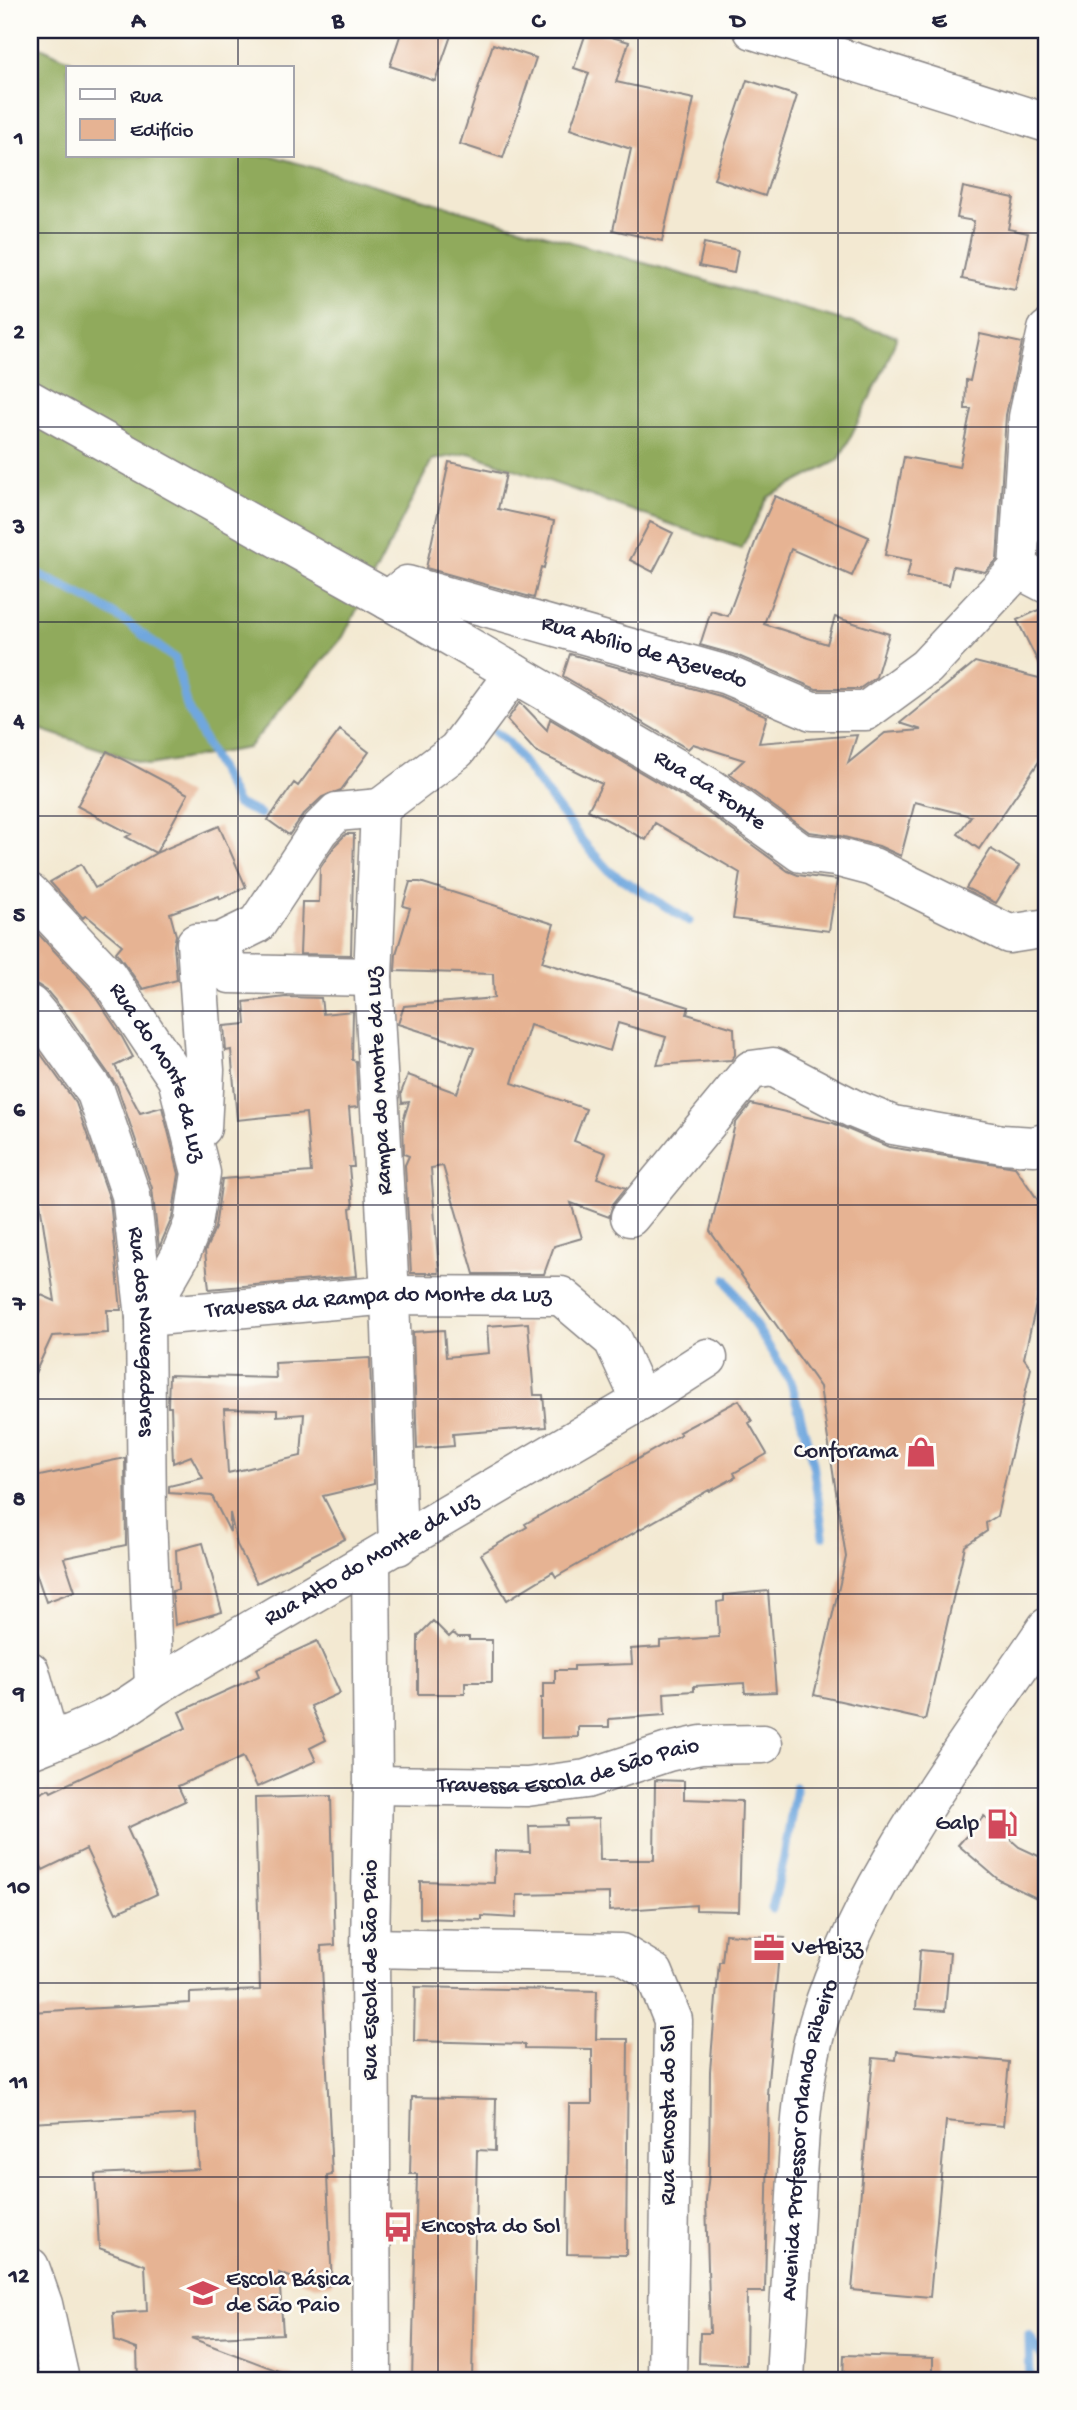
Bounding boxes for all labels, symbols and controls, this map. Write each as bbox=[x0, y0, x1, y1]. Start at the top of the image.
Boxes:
text: A bbox=[130, 9, 146, 36]
text: B bbox=[331, 9, 345, 36]
text: C bbox=[532, 9, 547, 36]
text: D bbox=[729, 9, 747, 36]
text: E bbox=[932, 9, 948, 36]
legend bbox=[66, 66, 294, 158]
text: Rua bbox=[130, 86, 164, 111]
text: Edifício bbox=[130, 120, 194, 145]
text: 1 bbox=[13, 126, 24, 153]
text: 2 bbox=[13, 320, 25, 347]
text: 3 bbox=[12, 515, 25, 542]
street label: Rua Abílio de Azevedo bbox=[538, 610, 752, 696]
text: 4 bbox=[13, 709, 25, 736]
street label: Rua da Fonte bbox=[649, 744, 772, 838]
text: 5 bbox=[13, 903, 25, 930]
street label: Rampa do Monte da Luz bbox=[361, 966, 399, 1196]
street label: Rua do Monte da Luz bbox=[103, 978, 211, 1166]
text: 6 bbox=[13, 1098, 26, 1125]
street label: Rua dos Navegadores bbox=[121, 1225, 160, 1437]
street label: Travessa da Rampa do Monte da Luz bbox=[202, 1281, 552, 1325]
text: 7 bbox=[12, 1292, 26, 1319]
shop icon: Conforama bbox=[904, 1435, 938, 1469]
place label: Conforama bbox=[794, 1439, 899, 1466]
street label: Rua Alto do Monte da Luz bbox=[259, 1485, 484, 1633]
text: 8 bbox=[13, 1487, 26, 1514]
text: 9 bbox=[12, 1681, 25, 1708]
street label: Travessa Escola de São Paio bbox=[435, 1732, 702, 1801]
fuel station icon: Galp bbox=[985, 1807, 1019, 1841]
place label: Galp bbox=[935, 1811, 979, 1838]
street label: Rua Escola de São Paio bbox=[358, 1859, 385, 2080]
text: 10 bbox=[7, 1875, 30, 1902]
office icon: VetBizz bbox=[752, 1931, 786, 1965]
place label: VetBizz bbox=[791, 1935, 864, 1962]
street label: Avenida Professor Orlando Ribeiro bbox=[776, 1975, 845, 2302]
street label: Rua Encosta do Sol bbox=[656, 2025, 683, 2205]
text: 11 bbox=[9, 2070, 28, 2097]
bus stop icon: Encosta do Sol bbox=[381, 2210, 415, 2244]
place label: Encosta do Sol bbox=[421, 2214, 561, 2241]
text: 12 bbox=[8, 2264, 30, 2291]
place label: Escola Básica de São Paio bbox=[226, 2267, 352, 2320]
school or university icon: Escola Básica de São Paio bbox=[186, 2276, 220, 2310]

